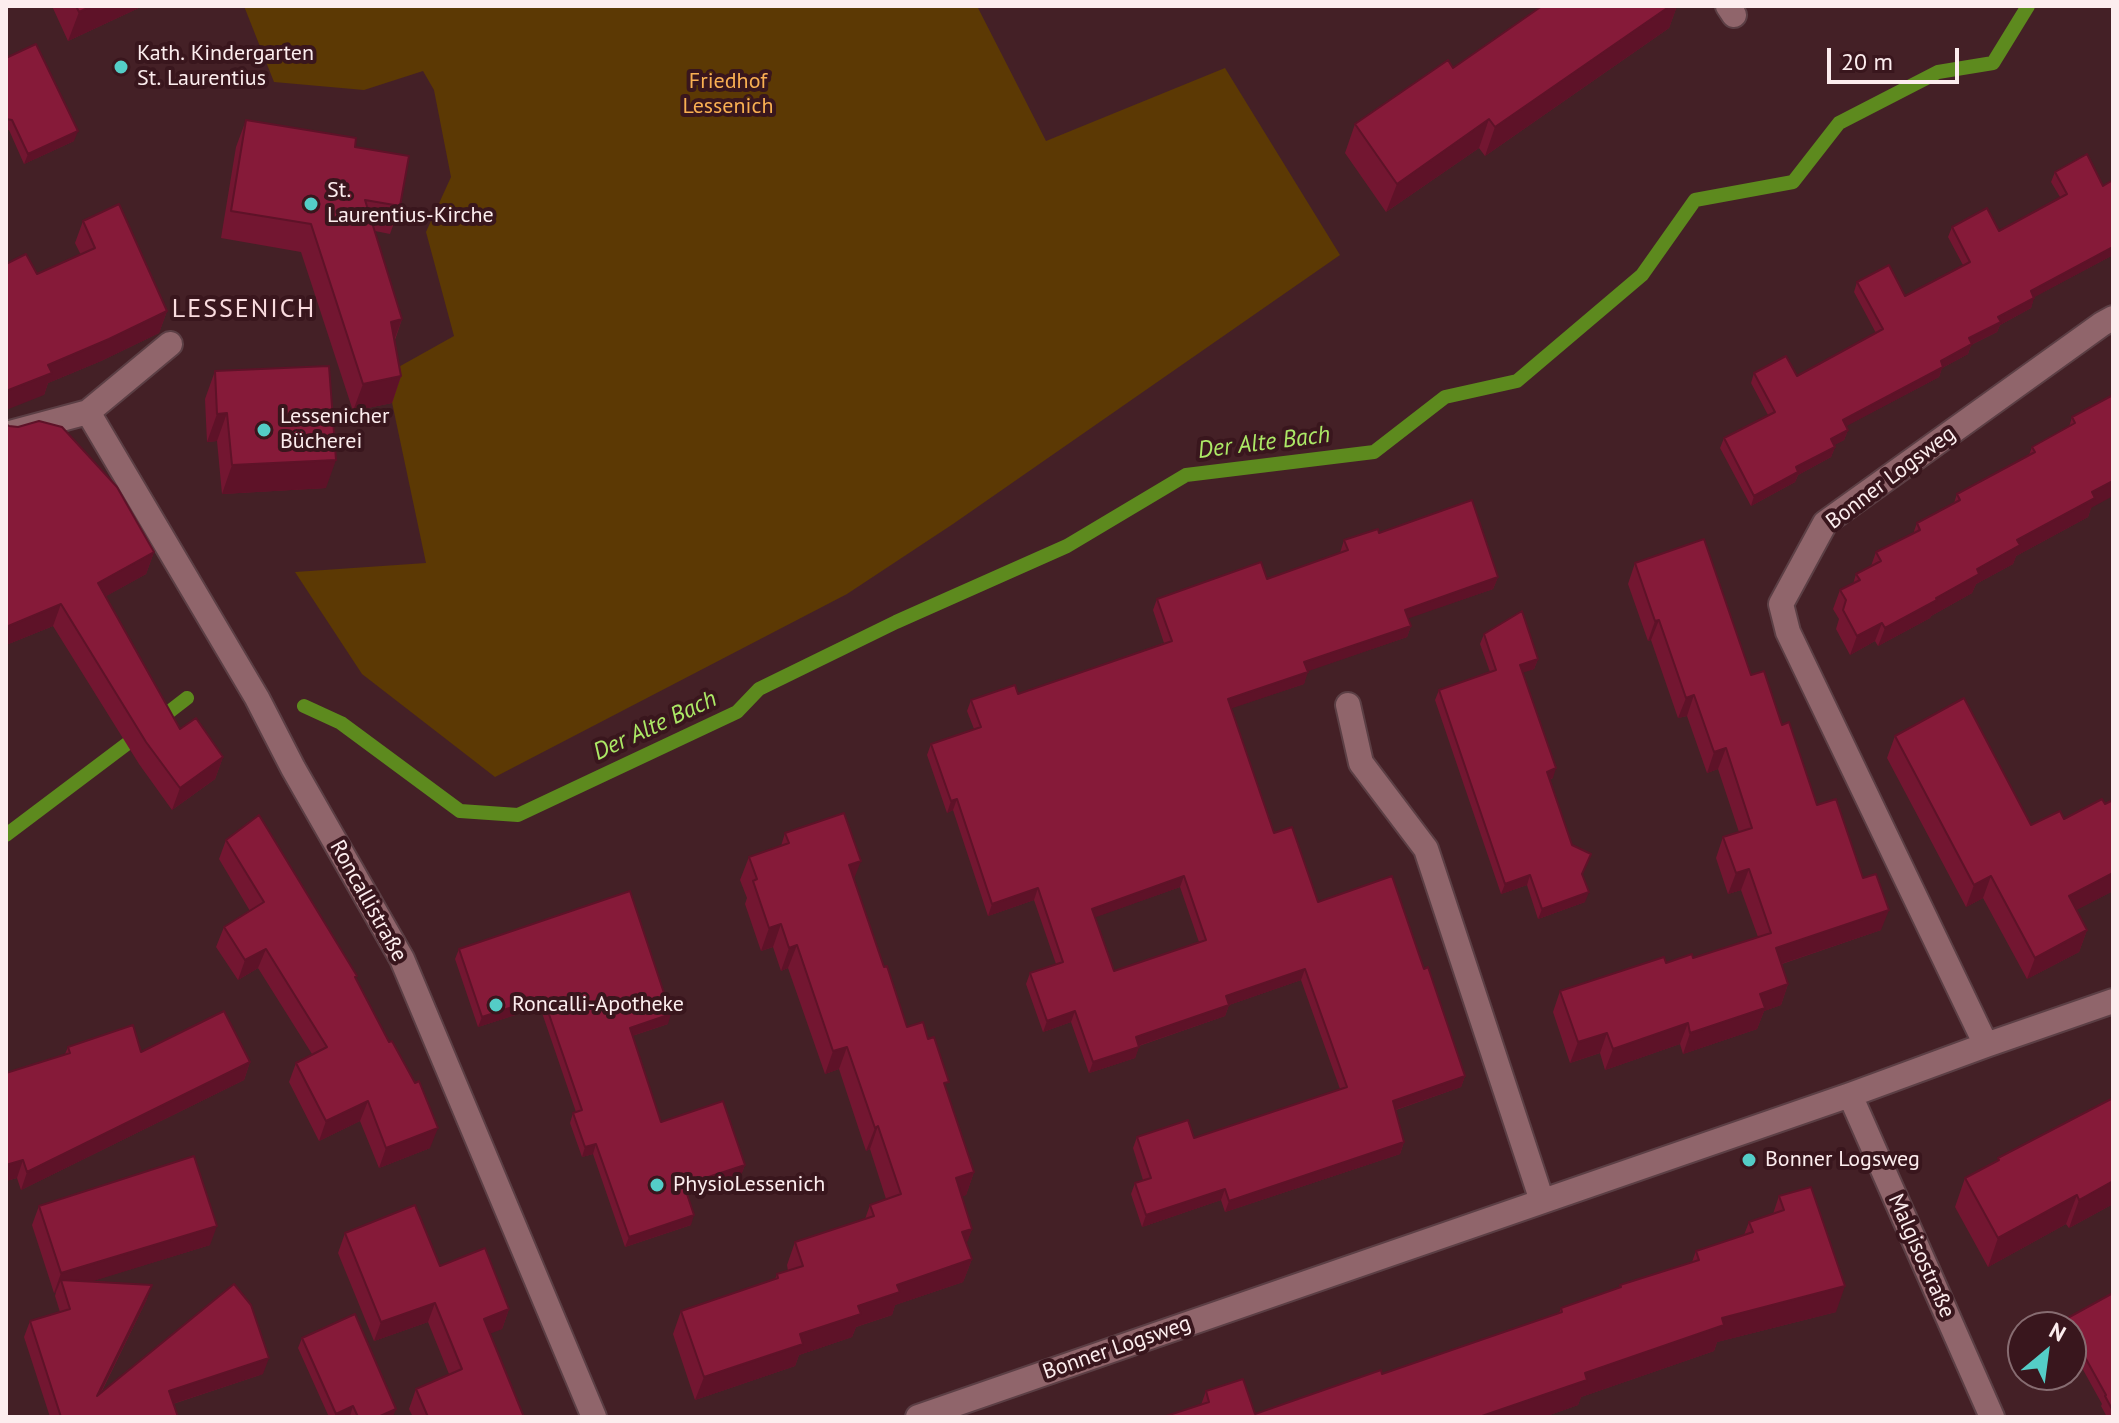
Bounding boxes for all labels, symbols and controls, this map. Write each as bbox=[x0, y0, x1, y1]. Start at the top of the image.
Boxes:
scale bar bbox=[1831, 32, 1963, 82]
place label: Kath. Kindergarten St. Laurentius bbox=[137, 41, 314, 92]
text: 20 m bbox=[1841, 46, 1893, 77]
marker: Kath. Kindergarten St. Laurentius bbox=[112, 58, 130, 76]
park label: Friedhof Lessenich bbox=[683, 69, 773, 120]
place label: St. Laurentius-Kirche bbox=[327, 178, 494, 230]
marker: St. Laurentius-Kirche bbox=[302, 195, 320, 213]
district label: LESSENICH bbox=[172, 294, 316, 326]
place label: Lessenicher Bücherei bbox=[280, 404, 389, 456]
marker: Lessenicher Bücherei bbox=[255, 421, 273, 439]
water label: Der Alte Bach bbox=[1196, 421, 1332, 465]
street label: Bonner Logsweg bbox=[1821, 421, 1961, 535]
water label: Der Alte Bach bbox=[589, 685, 721, 767]
street label: Roncallistraße bbox=[324, 836, 412, 966]
place label: Roncalli-Apotheke bbox=[512, 992, 684, 1018]
marker: Roncalli-Apotheke bbox=[487, 996, 505, 1014]
place label: Bonner Logsweg bbox=[1765, 1147, 1920, 1173]
marker: Bonner Logsweg bbox=[1740, 1151, 1758, 1169]
place label: PhysioLessenich bbox=[673, 1172, 825, 1198]
marker: PhysioLessenich bbox=[648, 1176, 666, 1194]
street label: Malgisostraße bbox=[1882, 1190, 1960, 1322]
street label: Bonner Logsweg bbox=[1039, 1310, 1195, 1386]
north arrow bbox=[2007, 1311, 2087, 1391]
text: N bbox=[2045, 1316, 2071, 1348]

